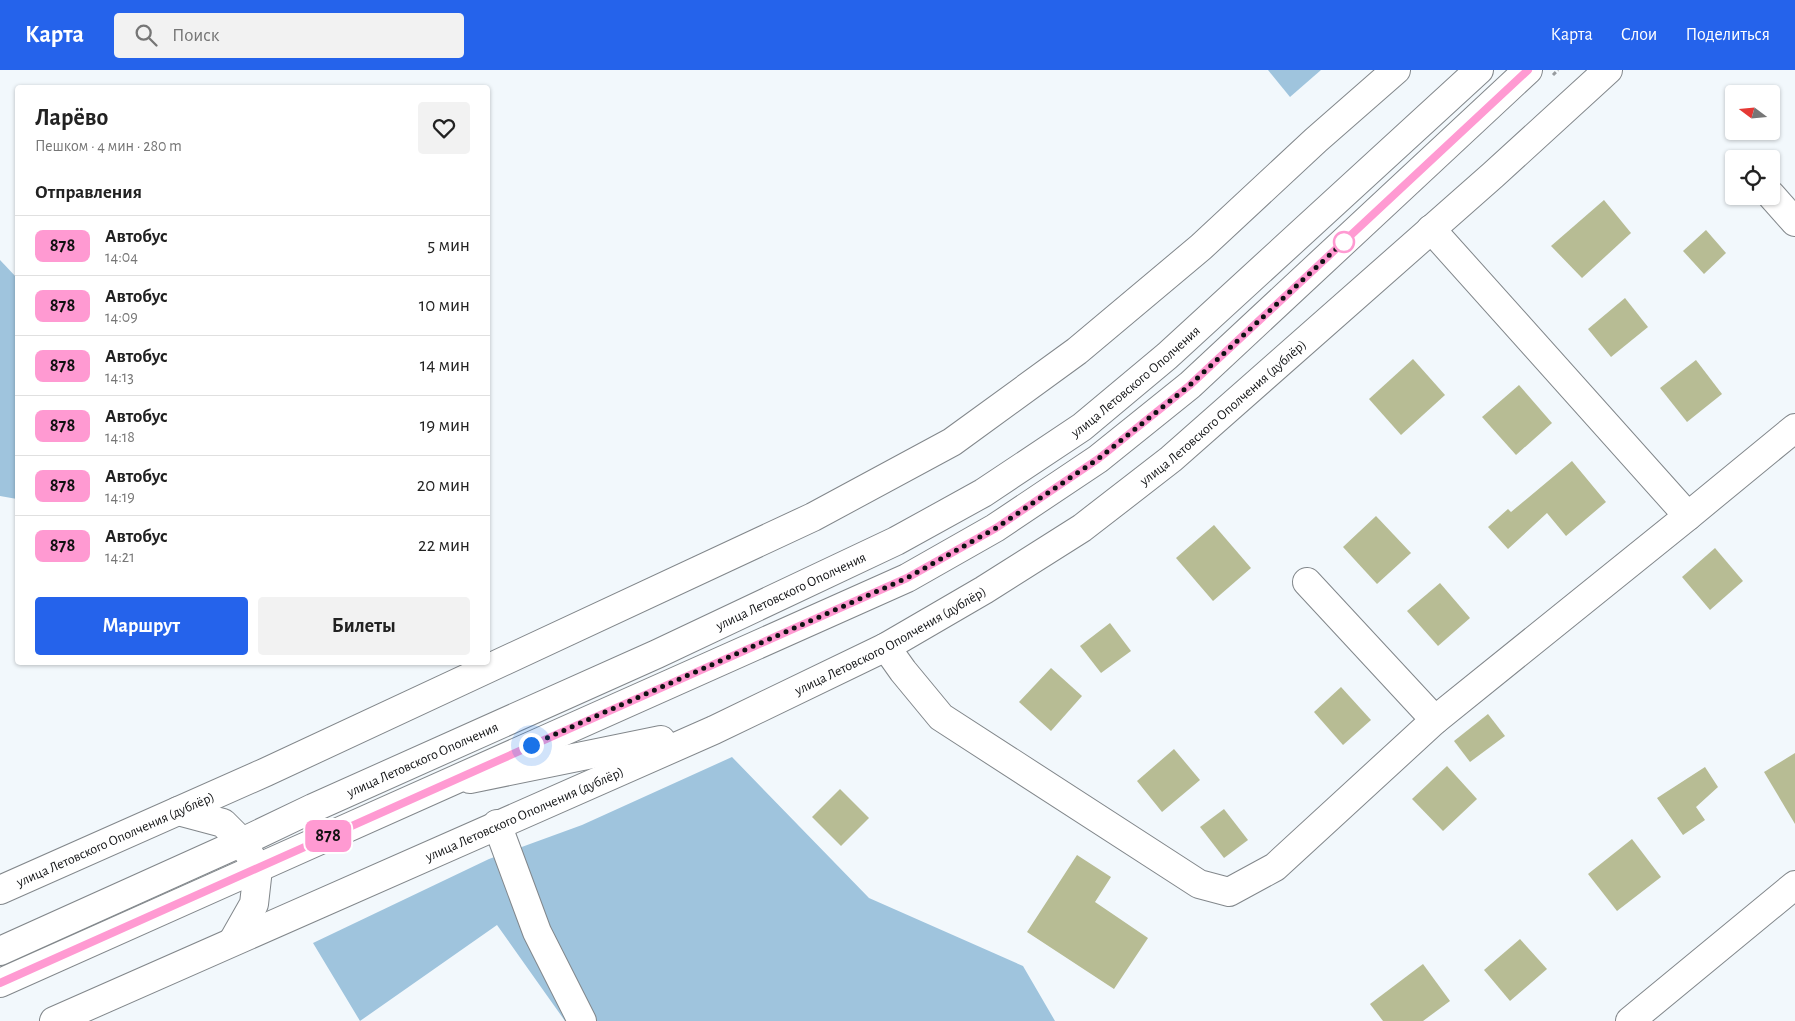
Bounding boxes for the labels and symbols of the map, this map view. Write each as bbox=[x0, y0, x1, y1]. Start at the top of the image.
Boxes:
north arrow bbox=[1725, 85, 1780, 140]
unlabelled marker bbox=[1333, 231, 1355, 253]
street label: улица Летовского Ополчения bbox=[1068, 323, 1203, 441]
street label: улица Летовского Ополчения (дублёр) bbox=[1137, 337, 1309, 489]
street label: улица Летовского Ополчения bbox=[713, 550, 868, 634]
street label: улица Летовского Ополчения (дублёр) bbox=[792, 584, 989, 698]
street label: улица Летовского Ополчения bbox=[344, 720, 501, 800]
your location bbox=[519, 733, 544, 758]
street label: улица Летовского Ополчения (дублёр) bbox=[423, 765, 626, 865]
street label: улица Летовского Ополчения (дублёр) bbox=[14, 790, 217, 890]
line badge: 878 bbox=[299, 820, 357, 852]

